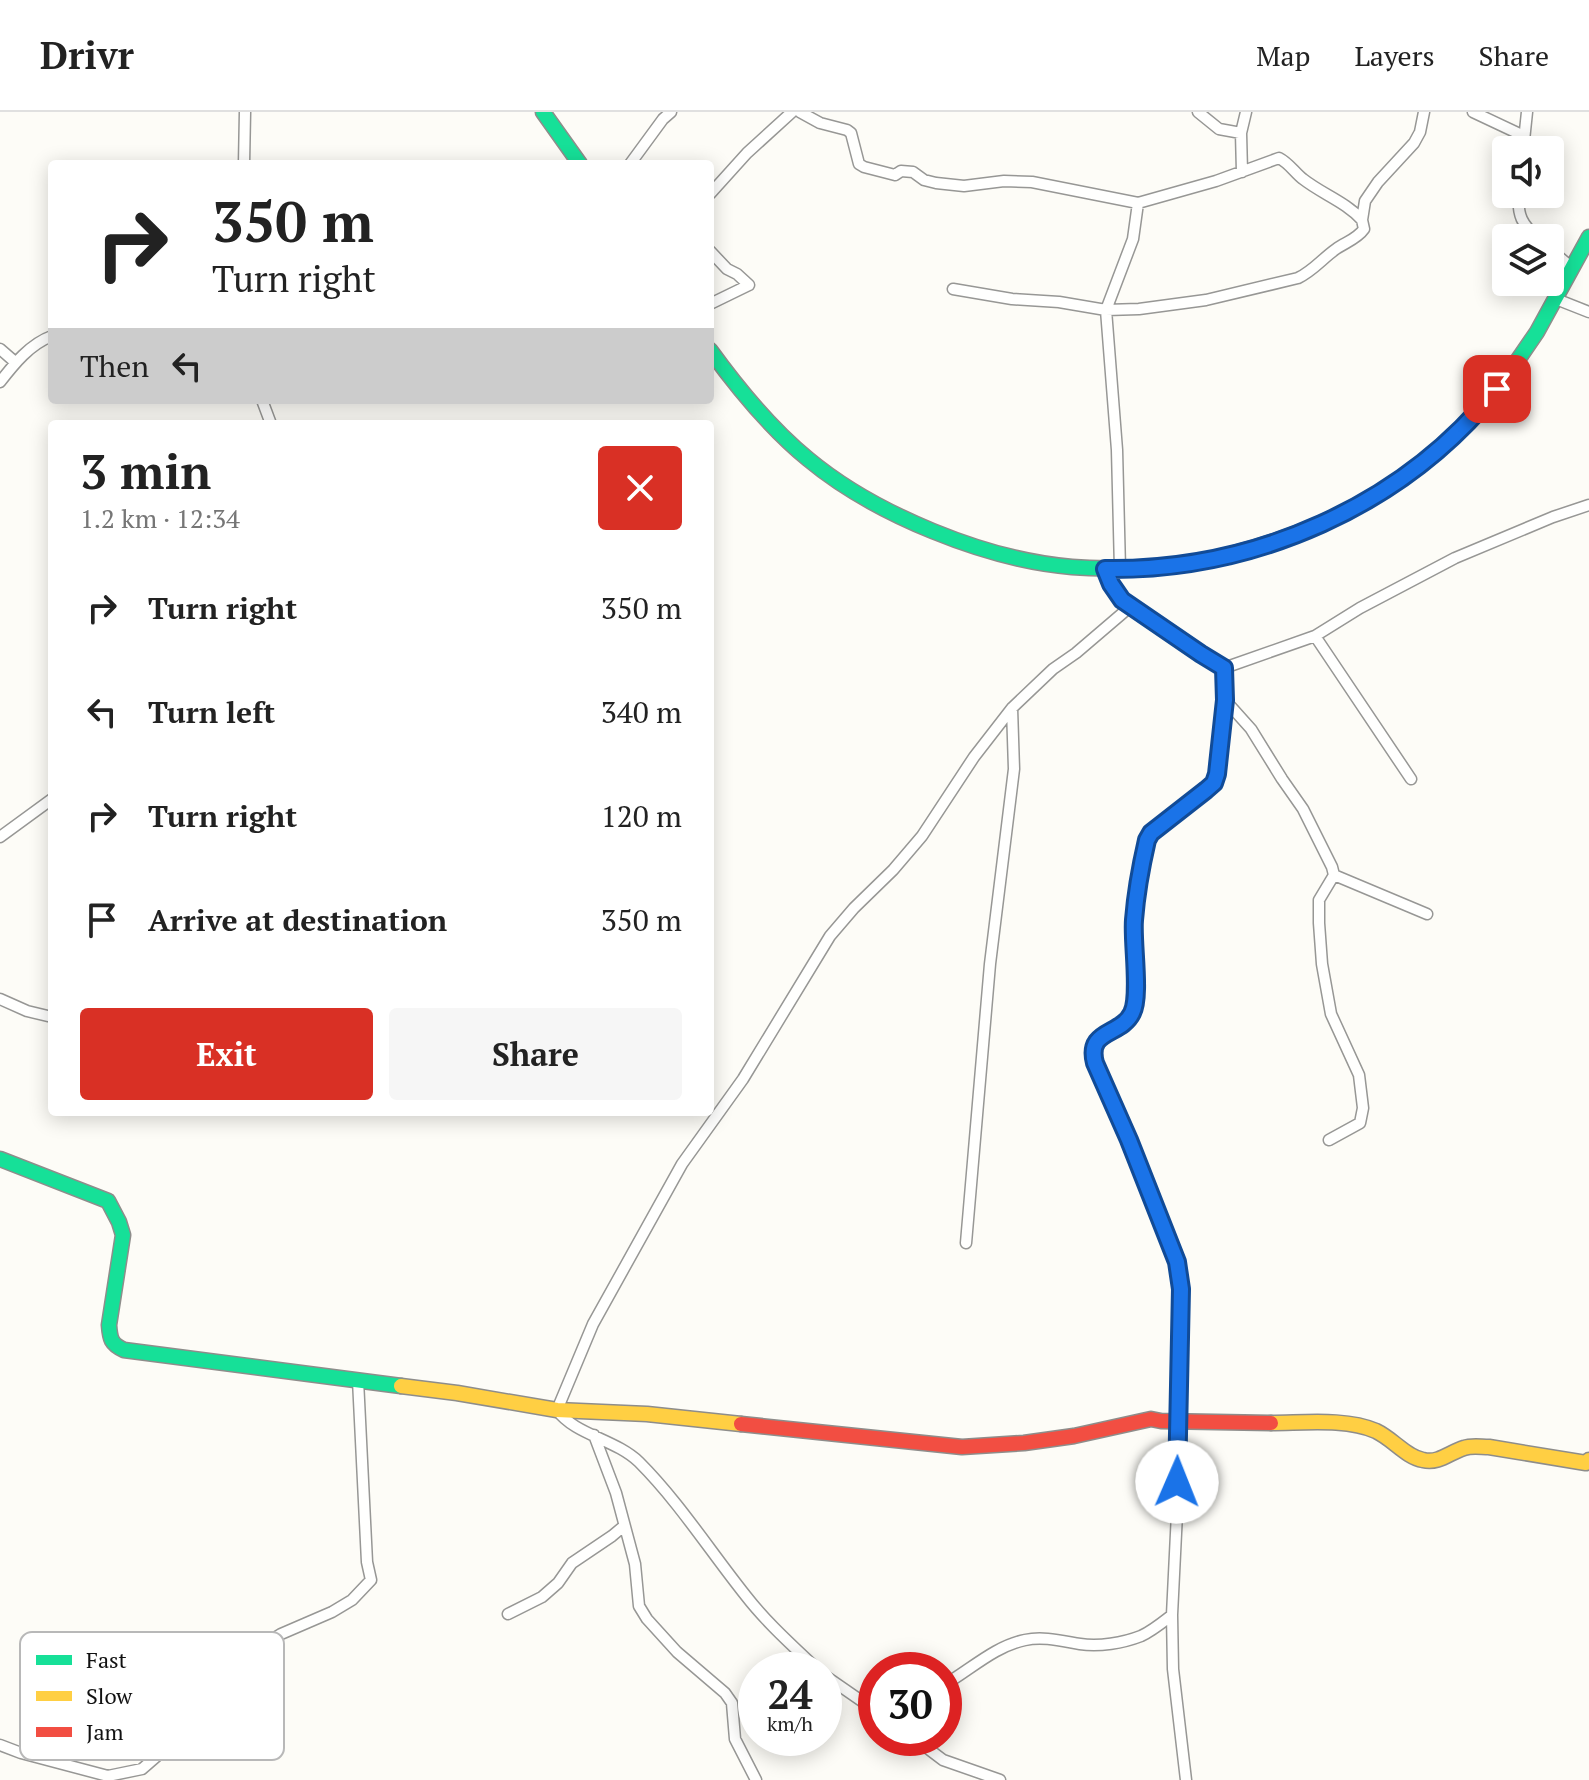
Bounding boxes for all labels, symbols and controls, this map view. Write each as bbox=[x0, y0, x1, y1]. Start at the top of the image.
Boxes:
text: Drivr bbox=[40, 30, 134, 80]
text: Map bbox=[1256, 37, 1310, 74]
text: Layers bbox=[1354, 37, 1435, 74]
text: Share bbox=[1479, 37, 1549, 74]
map controls bbox=[1492, 136, 1564, 296]
button: sound bbox=[1492, 136, 1564, 208]
text: 350 m bbox=[212, 184, 374, 258]
icon: right bbox=[80, 192, 184, 296]
button: layers bbox=[1492, 224, 1564, 296]
text: Turn right bbox=[212, 255, 376, 302]
icon: left bbox=[165, 344, 209, 388]
text: Then bbox=[80, 346, 149, 386]
pin bbox=[1463, 355, 1531, 423]
icon: arrive bbox=[1475, 367, 1519, 411]
text: 3 min bbox=[80, 439, 211, 503]
button: close bbox=[598, 446, 682, 530]
text: 1.2 km · 12:34 bbox=[80, 501, 240, 535]
icon: right bbox=[80, 586, 124, 630]
text: Turn right bbox=[148, 588, 297, 628]
text: 350 m bbox=[601, 588, 682, 628]
icon: left bbox=[80, 690, 124, 734]
text: Turn left bbox=[148, 692, 275, 732]
text: 340 m bbox=[601, 692, 682, 732]
icon: right bbox=[80, 794, 124, 838]
text: Turn right bbox=[148, 796, 297, 836]
text: 120 m bbox=[601, 796, 682, 836]
icon: arrive bbox=[80, 898, 124, 942]
text: Arrive at destination bbox=[148, 900, 447, 940]
text: 350 m bbox=[601, 900, 682, 940]
button: Exit bbox=[80, 1008, 373, 1100]
button: Share bbox=[389, 1008, 682, 1100]
position arrow bbox=[1135, 1440, 1219, 1524]
legend bbox=[20, 1632, 284, 1760]
text: Fast bbox=[86, 1645, 127, 1674]
speed limit sign: 30 bbox=[858, 1652, 962, 1756]
text: 24 bbox=[767, 1667, 813, 1720]
text: Slow bbox=[86, 1681, 133, 1710]
text: km/h bbox=[767, 1710, 813, 1737]
text: Jam bbox=[86, 1717, 124, 1746]

